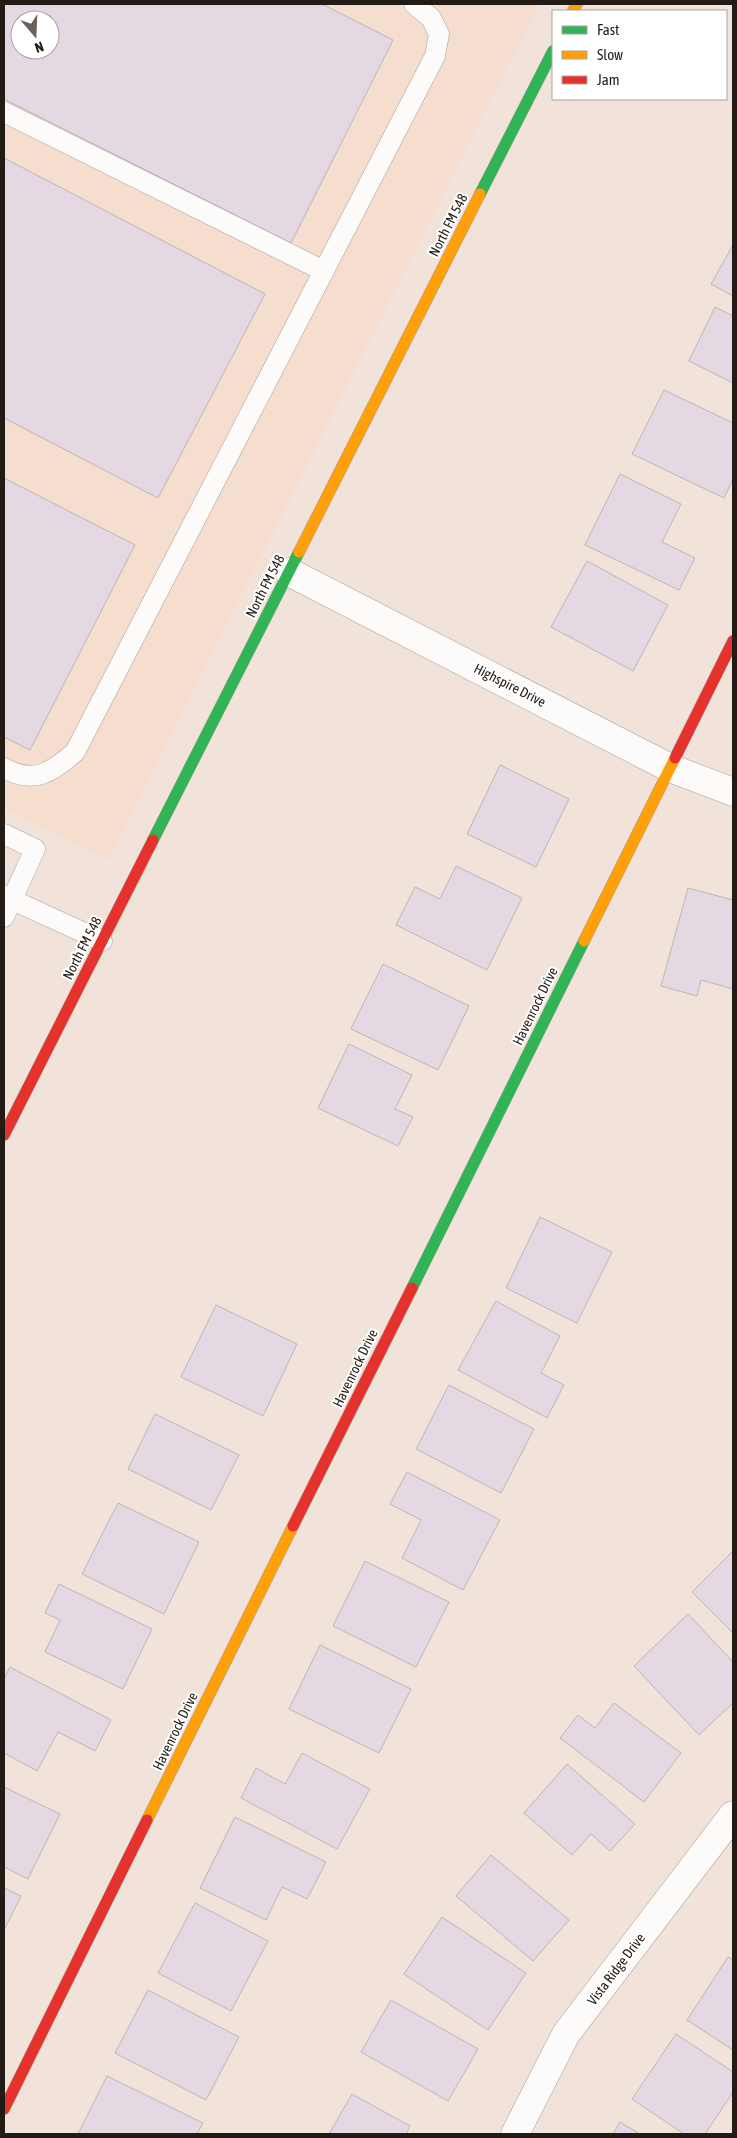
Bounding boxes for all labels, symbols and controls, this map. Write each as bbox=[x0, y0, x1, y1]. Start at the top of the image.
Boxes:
north arrow bbox=[10, 10, 60, 60]
legend bbox=[552, 10, 727, 100]
text: Fast bbox=[597, 21, 619, 38]
text: N bbox=[33, 38, 46, 56]
text: Slow bbox=[597, 46, 623, 63]
text: Jam bbox=[597, 71, 620, 88]
street label: North FM 548 bbox=[425, 191, 471, 259]
street label: North FM 548 bbox=[242, 552, 288, 620]
street label: Highspire Drive bbox=[471, 660, 549, 710]
street label: North FM 548 bbox=[59, 914, 105, 982]
street label: Havenrock Drive bbox=[509, 964, 561, 1048]
street label: Havenrock Drive bbox=[329, 1326, 381, 1410]
street label: Havenrock Drive bbox=[149, 1689, 201, 1773]
street label: Vista Ridge Drive bbox=[584, 1930, 648, 2008]

